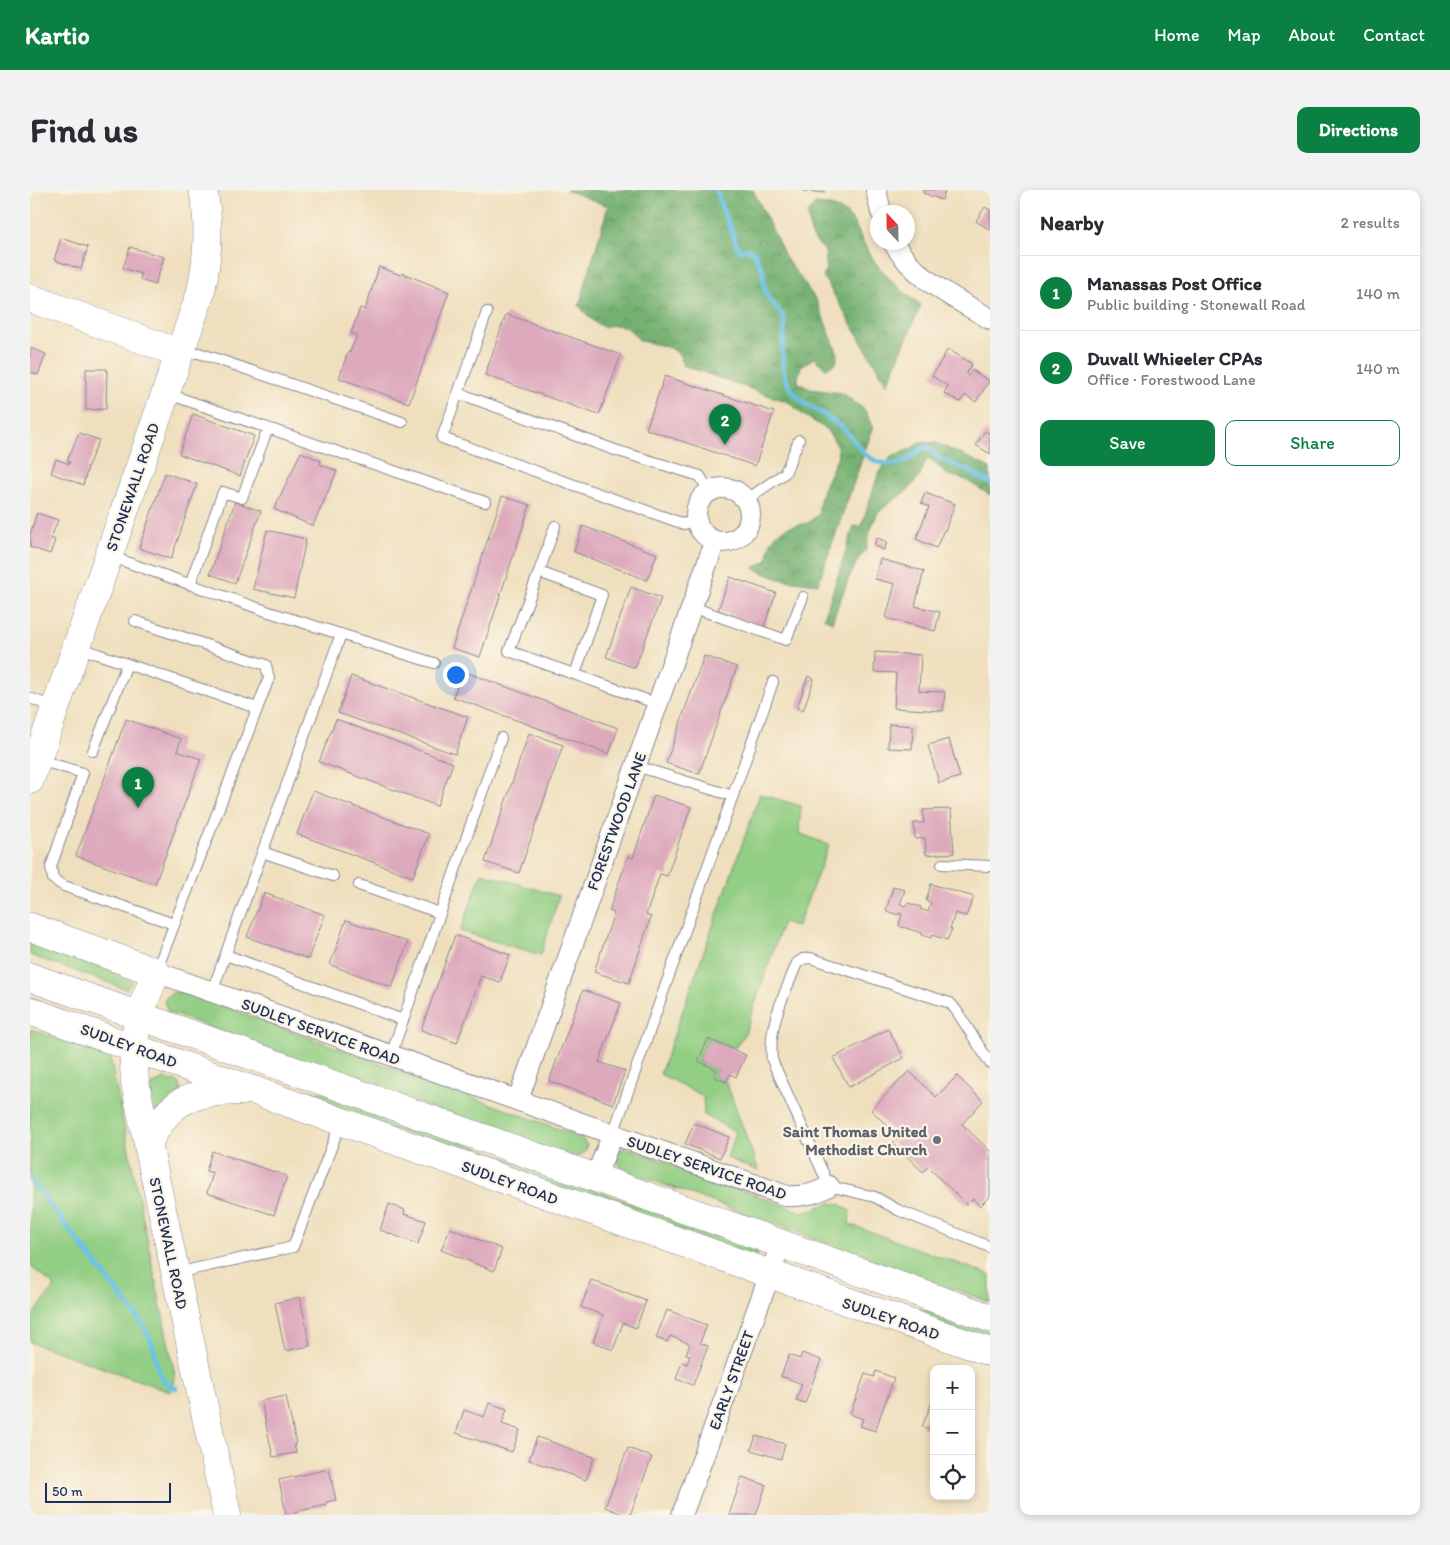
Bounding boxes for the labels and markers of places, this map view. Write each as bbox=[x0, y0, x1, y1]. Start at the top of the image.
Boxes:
pin: 2 bbox=[709, 404, 741, 445]
pin: 1 bbox=[122, 767, 154, 808]
place label: Saint Thomas United Methodist Church bbox=[783, 1122, 927, 1159]
marker: Saint Thomas United Methodist Church bbox=[931, 1134, 943, 1146]

